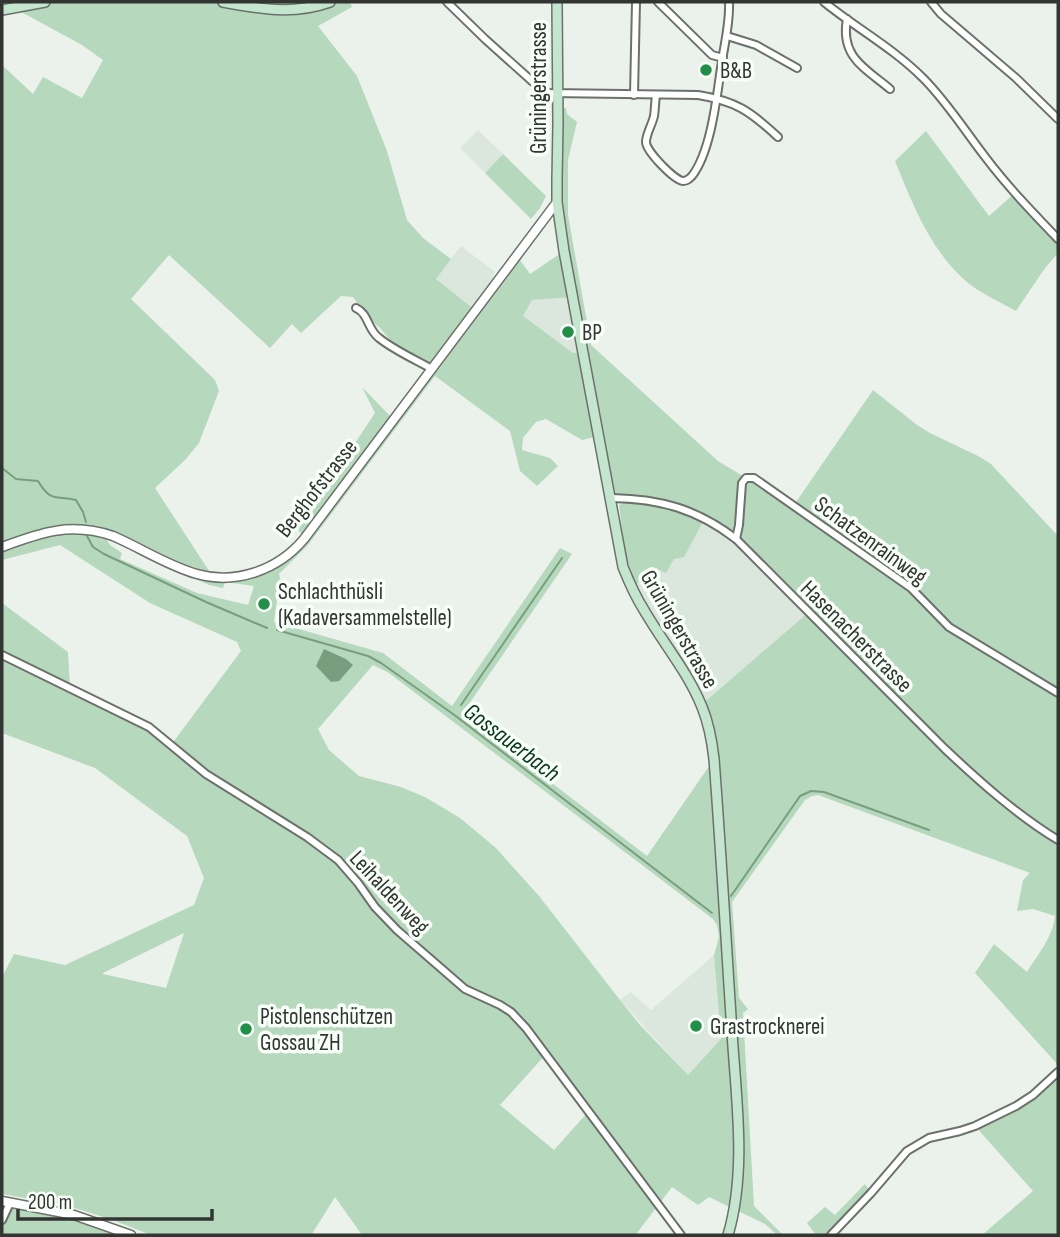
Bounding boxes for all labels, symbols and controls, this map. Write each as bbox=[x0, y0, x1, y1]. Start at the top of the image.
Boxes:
street label: Grüningerstrasse bbox=[525, 22, 553, 154]
place label: B&B bbox=[720, 57, 752, 85]
marker: B&B bbox=[698, 62, 714, 78]
place label: BP bbox=[582, 319, 602, 347]
marker: BP bbox=[560, 324, 576, 340]
street label: Berghofstrasse bbox=[270, 434, 364, 543]
street label: Schatzenrainweg bbox=[809, 491, 932, 591]
street label: Grüningerstrasse bbox=[634, 565, 724, 694]
street label: Hasenacherstrasse bbox=[794, 575, 918, 699]
place label: Schlachthüsli (Kadaversammelstelle) bbox=[278, 578, 452, 632]
marker: Schlachthüsli (Kadaversammelstelle) bbox=[256, 596, 272, 612]
water label: Gossauerbach bbox=[458, 697, 565, 788]
street label: Leihaldenweg bbox=[343, 845, 435, 941]
place label: Pistolenschützen Gossau ZH bbox=[260, 1003, 393, 1057]
place label: Grastrocknerei bbox=[710, 1013, 825, 1041]
marker: Grastrocknerei bbox=[688, 1018, 704, 1034]
marker: Pistolenschützen Gossau ZH bbox=[238, 1021, 254, 1037]
scale bar bbox=[18, 1178, 212, 1222]
text: 200 m bbox=[28, 1190, 72, 1215]

